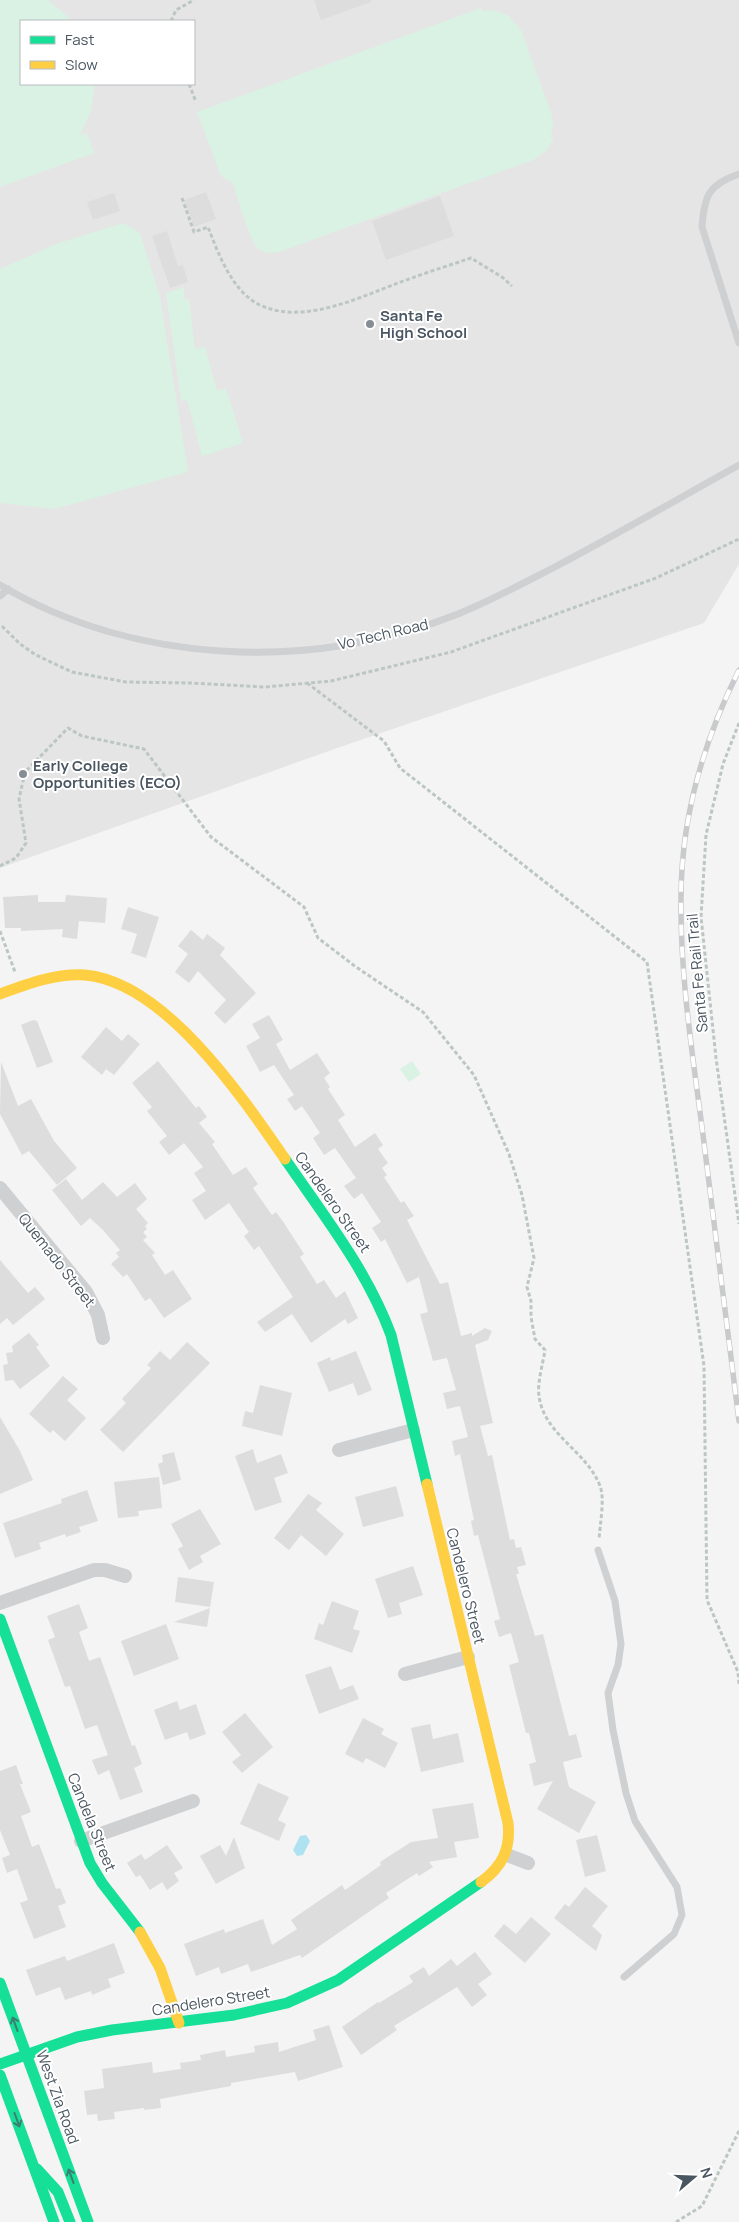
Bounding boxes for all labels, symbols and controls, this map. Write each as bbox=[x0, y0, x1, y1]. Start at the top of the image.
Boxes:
legend bbox=[20, 20, 195, 85]
text: Fast bbox=[65, 29, 94, 50]
text: Slow bbox=[65, 54, 98, 75]
place label: Santa Fe High School bbox=[380, 305, 467, 343]
marker: Santa Fe High School bbox=[364, 318, 376, 330]
street label: Vo Tech Road bbox=[336, 613, 430, 655]
place label: Early College Opportunities (ECO) bbox=[33, 755, 182, 793]
marker: Early College Opportunities (ECO) bbox=[17, 768, 29, 780]
street label: Santa Fe Rail Trail bbox=[681, 913, 713, 1033]
street label: Candelero Street bbox=[290, 1147, 376, 1257]
street label: Quemado Street bbox=[14, 1209, 100, 1311]
street label: Candelero Street bbox=[441, 1526, 491, 1646]
street label: Candela Street bbox=[63, 1770, 121, 1874]
street label: Candelero Street bbox=[151, 1981, 271, 2021]
one-way arrow bbox=[10, 2016, 19, 2032]
street label: West Zia Road bbox=[31, 2047, 85, 2147]
one-way arrow bbox=[13, 2112, 22, 2128]
north arrow bbox=[669, 2152, 719, 2202]
text: N bbox=[696, 2165, 717, 2180]
one-way arrow bbox=[66, 2169, 75, 2184]

